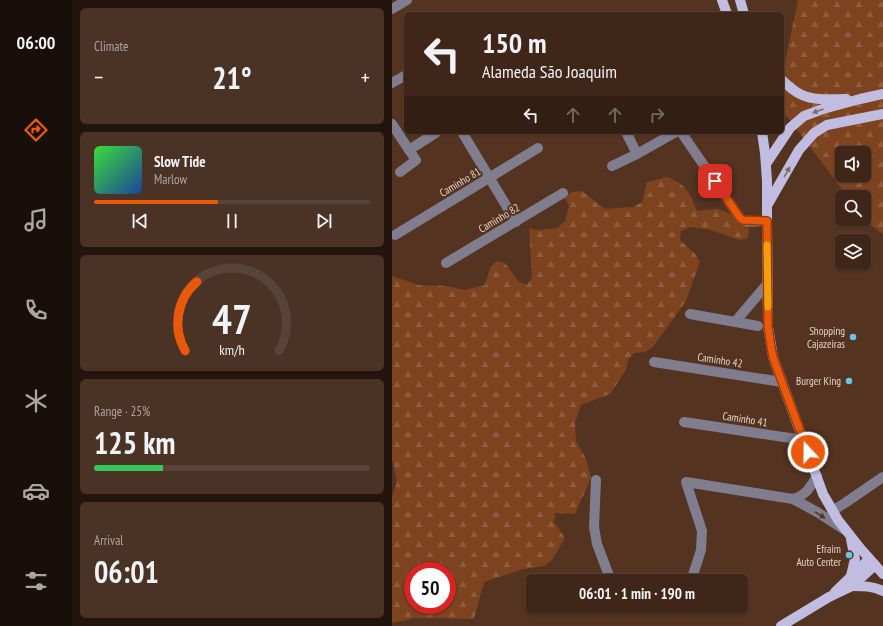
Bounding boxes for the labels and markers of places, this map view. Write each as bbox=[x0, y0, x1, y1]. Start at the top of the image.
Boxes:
pin bbox=[698, 164, 732, 198]
place label: Shopping Cajazeiras bbox=[807, 324, 845, 351]
marker: Shopping Cajazeiras bbox=[848, 332, 858, 342]
place label: Burger King bbox=[796, 374, 841, 388]
marker: Burger King bbox=[844, 376, 854, 386]
place label: Efraim Auto Center bbox=[796, 542, 841, 569]
marker: Efraim Auto Center bbox=[844, 550, 854, 560]

